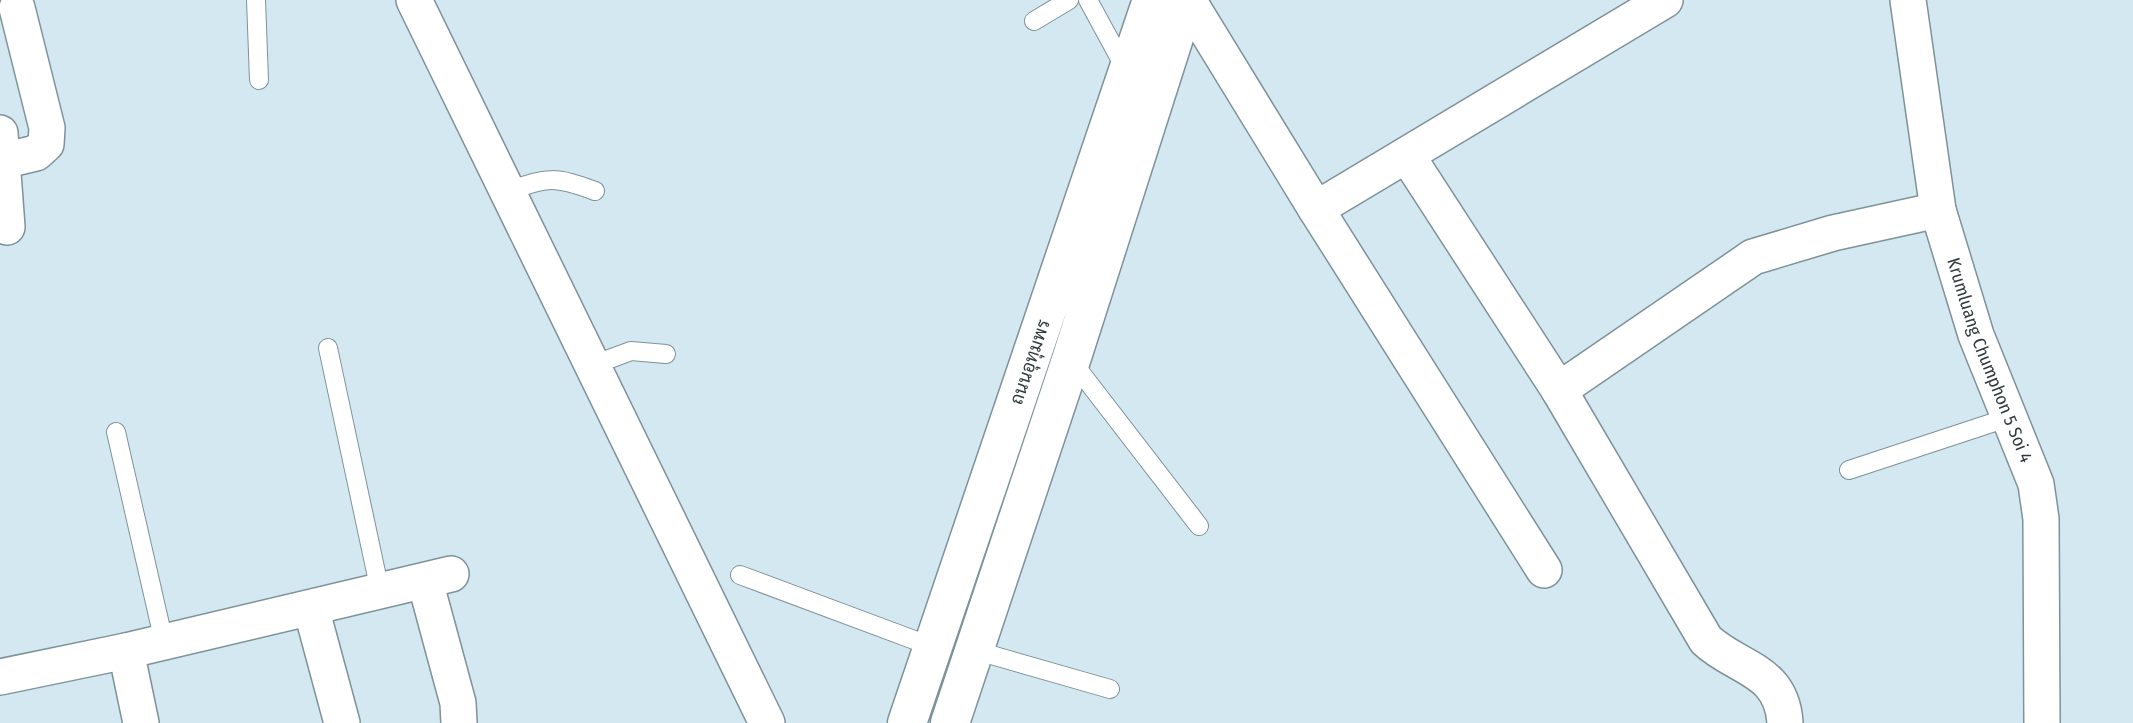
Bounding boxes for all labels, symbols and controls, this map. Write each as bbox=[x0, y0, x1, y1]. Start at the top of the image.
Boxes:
street label: Krumluang Chumphon 5 Soi 4 bbox=[1942, 255, 2037, 466]
street label: ถนนอุทุมพร bbox=[1005, 316, 1056, 408]

